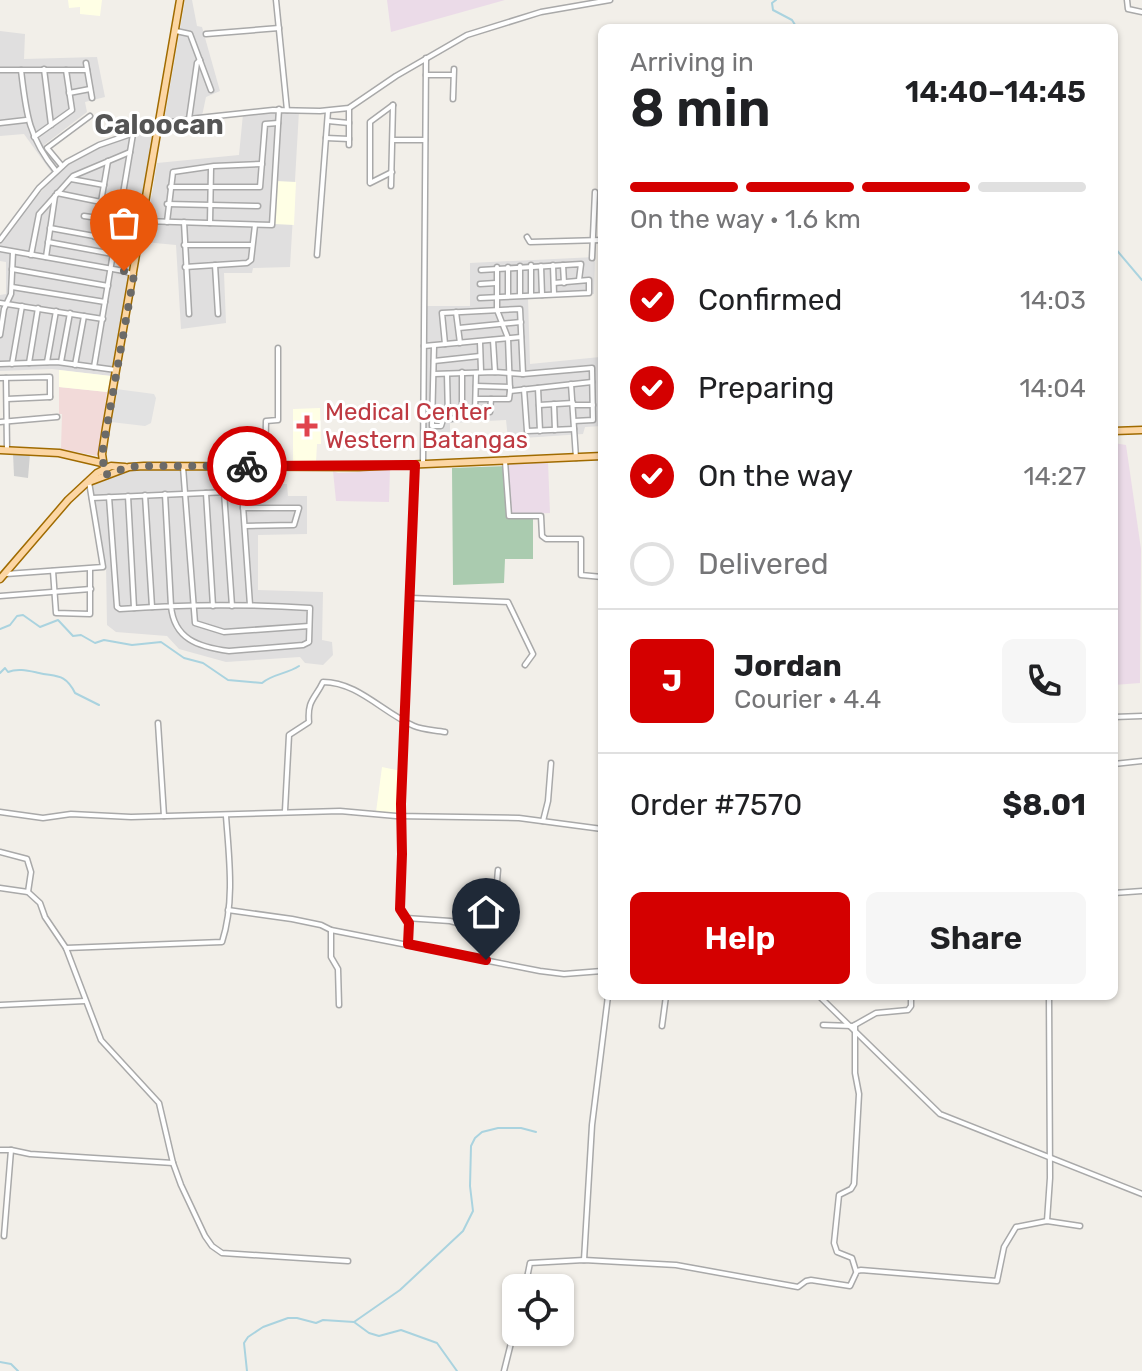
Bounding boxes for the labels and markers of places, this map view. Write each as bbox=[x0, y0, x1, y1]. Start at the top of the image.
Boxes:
pin bbox=[90, 189, 158, 271]
place label: Medical Center Western Batangas bbox=[325, 398, 528, 454]
marker: Medical Center Western Batangas bbox=[296, 415, 318, 437]
pin bbox=[452, 878, 520, 960]

